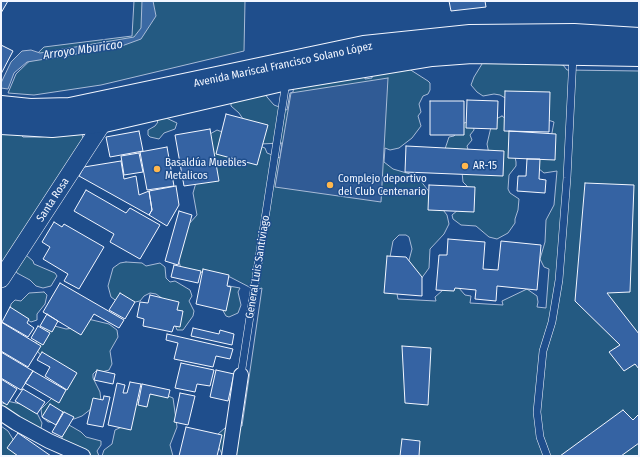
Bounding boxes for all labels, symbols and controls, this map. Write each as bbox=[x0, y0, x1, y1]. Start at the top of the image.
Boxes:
water label: Arroyo Mburicao bbox=[42, 37, 124, 63]
street label: Avenida Mariscal Francisco Solano López bbox=[193, 40, 373, 90]
place label: Basaldúa Muebles Metalicos bbox=[165, 156, 247, 182]
place label: AR-15 bbox=[473, 159, 497, 173]
marker: AR-15 bbox=[460, 161, 470, 171]
marker: Basaldúa Muebles Metalicos bbox=[152, 164, 162, 174]
place label: Complejo deportivo del Club Centenario bbox=[338, 172, 427, 198]
street label: Santa Rosa bbox=[34, 176, 72, 224]
marker: Complejo deportivo del Club Centenario bbox=[325, 180, 335, 190]
street label: General Luis Santiviago bbox=[243, 214, 273, 320]

